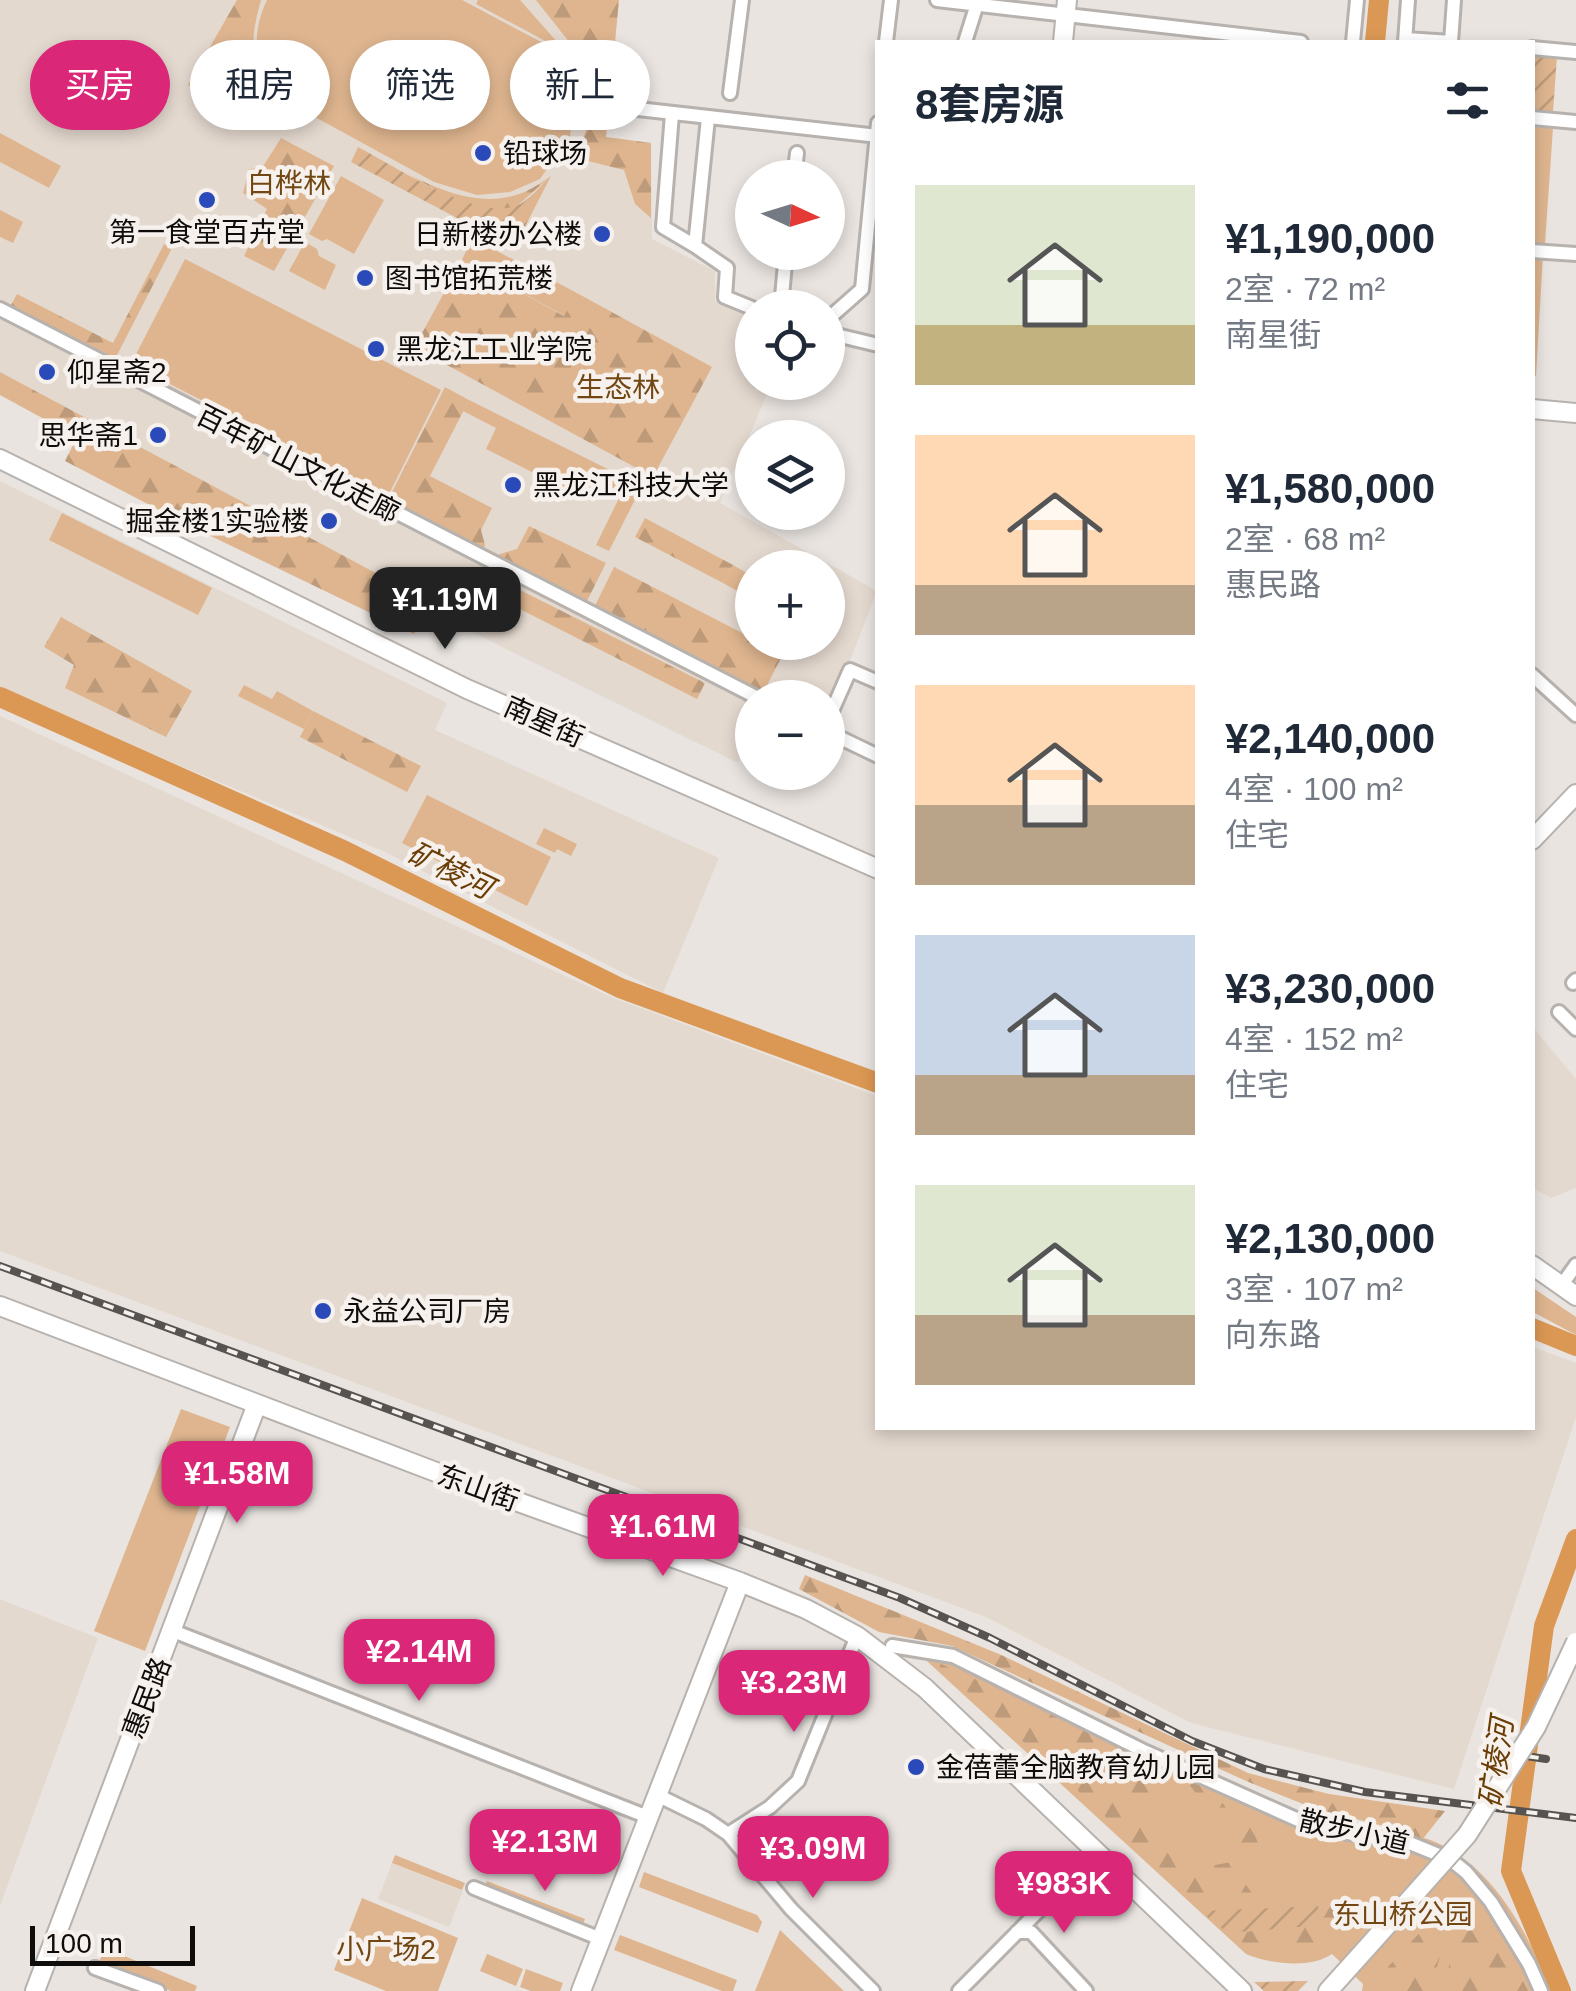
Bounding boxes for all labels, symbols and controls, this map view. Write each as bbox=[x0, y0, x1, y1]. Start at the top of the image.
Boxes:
chip: 买房 bbox=[30, 40, 170, 130]
chip: 租房 bbox=[190, 40, 330, 130]
chip: 筛选 bbox=[350, 40, 490, 130]
chip: 新上 bbox=[510, 40, 650, 130]
icon: filters bbox=[1440, 73, 1495, 128]
text: 8套房源 bbox=[915, 81, 1064, 128]
place label: 铅球场 bbox=[503, 138, 587, 169]
marker: 铅球场 bbox=[472, 142, 494, 164]
north arrow bbox=[735, 160, 845, 270]
map controls bbox=[735, 160, 845, 790]
park label: 白桦林 bbox=[247, 168, 331, 199]
marker: 第一食堂百卉堂 bbox=[196, 189, 218, 211]
text: ¥1,190,000 bbox=[1225, 215, 1435, 262]
place label: 第一食堂百卉堂 bbox=[109, 217, 305, 248]
place label: 日新楼办公楼 bbox=[414, 219, 582, 250]
marker: 日新楼办公楼 bbox=[591, 223, 613, 245]
icon: home bbox=[995, 225, 1115, 345]
place label: 图书馆拓荒楼 bbox=[385, 263, 553, 294]
marker: 图书馆拓荒楼 bbox=[354, 267, 376, 289]
text: 2室 · 72 m² bbox=[1225, 271, 1385, 307]
button: locate bbox=[735, 290, 845, 400]
text: 南星街 bbox=[1225, 317, 1321, 353]
place label: 黑龙江工业学院 bbox=[396, 334, 592, 365]
marker: 黑龙江工业学院 bbox=[365, 338, 387, 360]
place label: 仰星斋2 bbox=[67, 357, 167, 388]
marker: 仰星斋2 bbox=[36, 361, 58, 383]
park label: 生态林 bbox=[576, 372, 660, 403]
street label: 百年矿山文化走廊 bbox=[191, 399, 405, 529]
place label: 思华斋1 bbox=[38, 420, 138, 451]
button: layers bbox=[735, 420, 845, 530]
marker: 思华斋1 bbox=[147, 424, 169, 446]
text: ¥1,580,000 bbox=[1225, 465, 1435, 512]
place label: 黑龙江科技大学 bbox=[533, 470, 729, 501]
marker: 黑龙江科技大学 bbox=[502, 474, 524, 496]
icon: home bbox=[995, 475, 1115, 595]
place label: 掘金楼1实验楼 bbox=[125, 506, 309, 537]
marker: 掘金楼1实验楼 bbox=[318, 510, 340, 532]
text: 2室 · 68 m² bbox=[1225, 521, 1385, 557]
button: + bbox=[735, 550, 845, 660]
pin: ¥1.19M bbox=[364, 567, 526, 652]
text: 惠民路 bbox=[1225, 567, 1321, 603]
text: ¥1.19M bbox=[392, 581, 498, 617]
button: − bbox=[735, 680, 845, 790]
street label: 南星街 bbox=[499, 691, 589, 753]
text: ¥2,140,000 bbox=[1225, 715, 1435, 762]
icon: home bbox=[995, 725, 1115, 845]
text: 4室 · 100 m² bbox=[1225, 771, 1403, 807]
text: 住宅 bbox=[1225, 817, 1289, 853]
water label: 矿棱河 bbox=[402, 835, 502, 907]
text: ¥3,230,000 bbox=[1225, 965, 1435, 1012]
icon: home bbox=[995, 975, 1115, 1095]
text: 4室 · 152 m² bbox=[1225, 1021, 1403, 1057]
text: 住宅 bbox=[1225, 1067, 1289, 1103]
text: ¥2,130,000 bbox=[1225, 1215, 1435, 1262]
icon: home bbox=[995, 1225, 1115, 1345]
text: 3室 · 107 m² bbox=[1225, 1271, 1403, 1307]
place label: 永益公司厂房 bbox=[343, 1296, 511, 1327]
marker: 永益公司厂房 bbox=[312, 1300, 334, 1322]
text: 向东路 bbox=[1225, 1317, 1321, 1353]
pin: ¥1.58M bbox=[156, 1441, 318, 1526]
text: ¥1.58M bbox=[184, 1455, 290, 1491]
street label: 东山街 bbox=[433, 1459, 523, 1517]
pin: ¥1.61M bbox=[582, 1494, 744, 1579]
text: ¥1.61M bbox=[610, 1508, 716, 1544]
pin: ¥2.14M bbox=[338, 1619, 500, 1704]
text: ¥2.14M bbox=[366, 1633, 472, 1669]
pin: ¥3.23M bbox=[713, 1650, 875, 1735]
street label: 惠民路 bbox=[117, 1653, 177, 1743]
text: ¥3.23M bbox=[741, 1664, 847, 1700]
water label: 矿棱河 bbox=[1473, 1711, 1519, 1810]
place label: 金蓓蕾全脑教育幼儿园 bbox=[936, 1752, 1216, 1783]
marker: 金蓓蕾全脑教育幼儿园 bbox=[905, 1756, 927, 1778]
street label: 散步小道 bbox=[1296, 1804, 1412, 1860]
pin: ¥2.13M bbox=[464, 1809, 626, 1894]
pin: ¥3.09M bbox=[732, 1816, 894, 1901]
text: ¥2.13M bbox=[492, 1823, 598, 1859]
text: ¥3.09M bbox=[760, 1830, 866, 1866]
pin: ¥983K bbox=[994, 1851, 1134, 1936]
text: ¥983K bbox=[1017, 1865, 1111, 1901]
park label: 东山桥公园 bbox=[1333, 1899, 1473, 1930]
scale bar bbox=[30, 1921, 195, 1966]
text: 100 m bbox=[45, 1928, 123, 1959]
park label: 小广场2 bbox=[336, 1934, 436, 1965]

